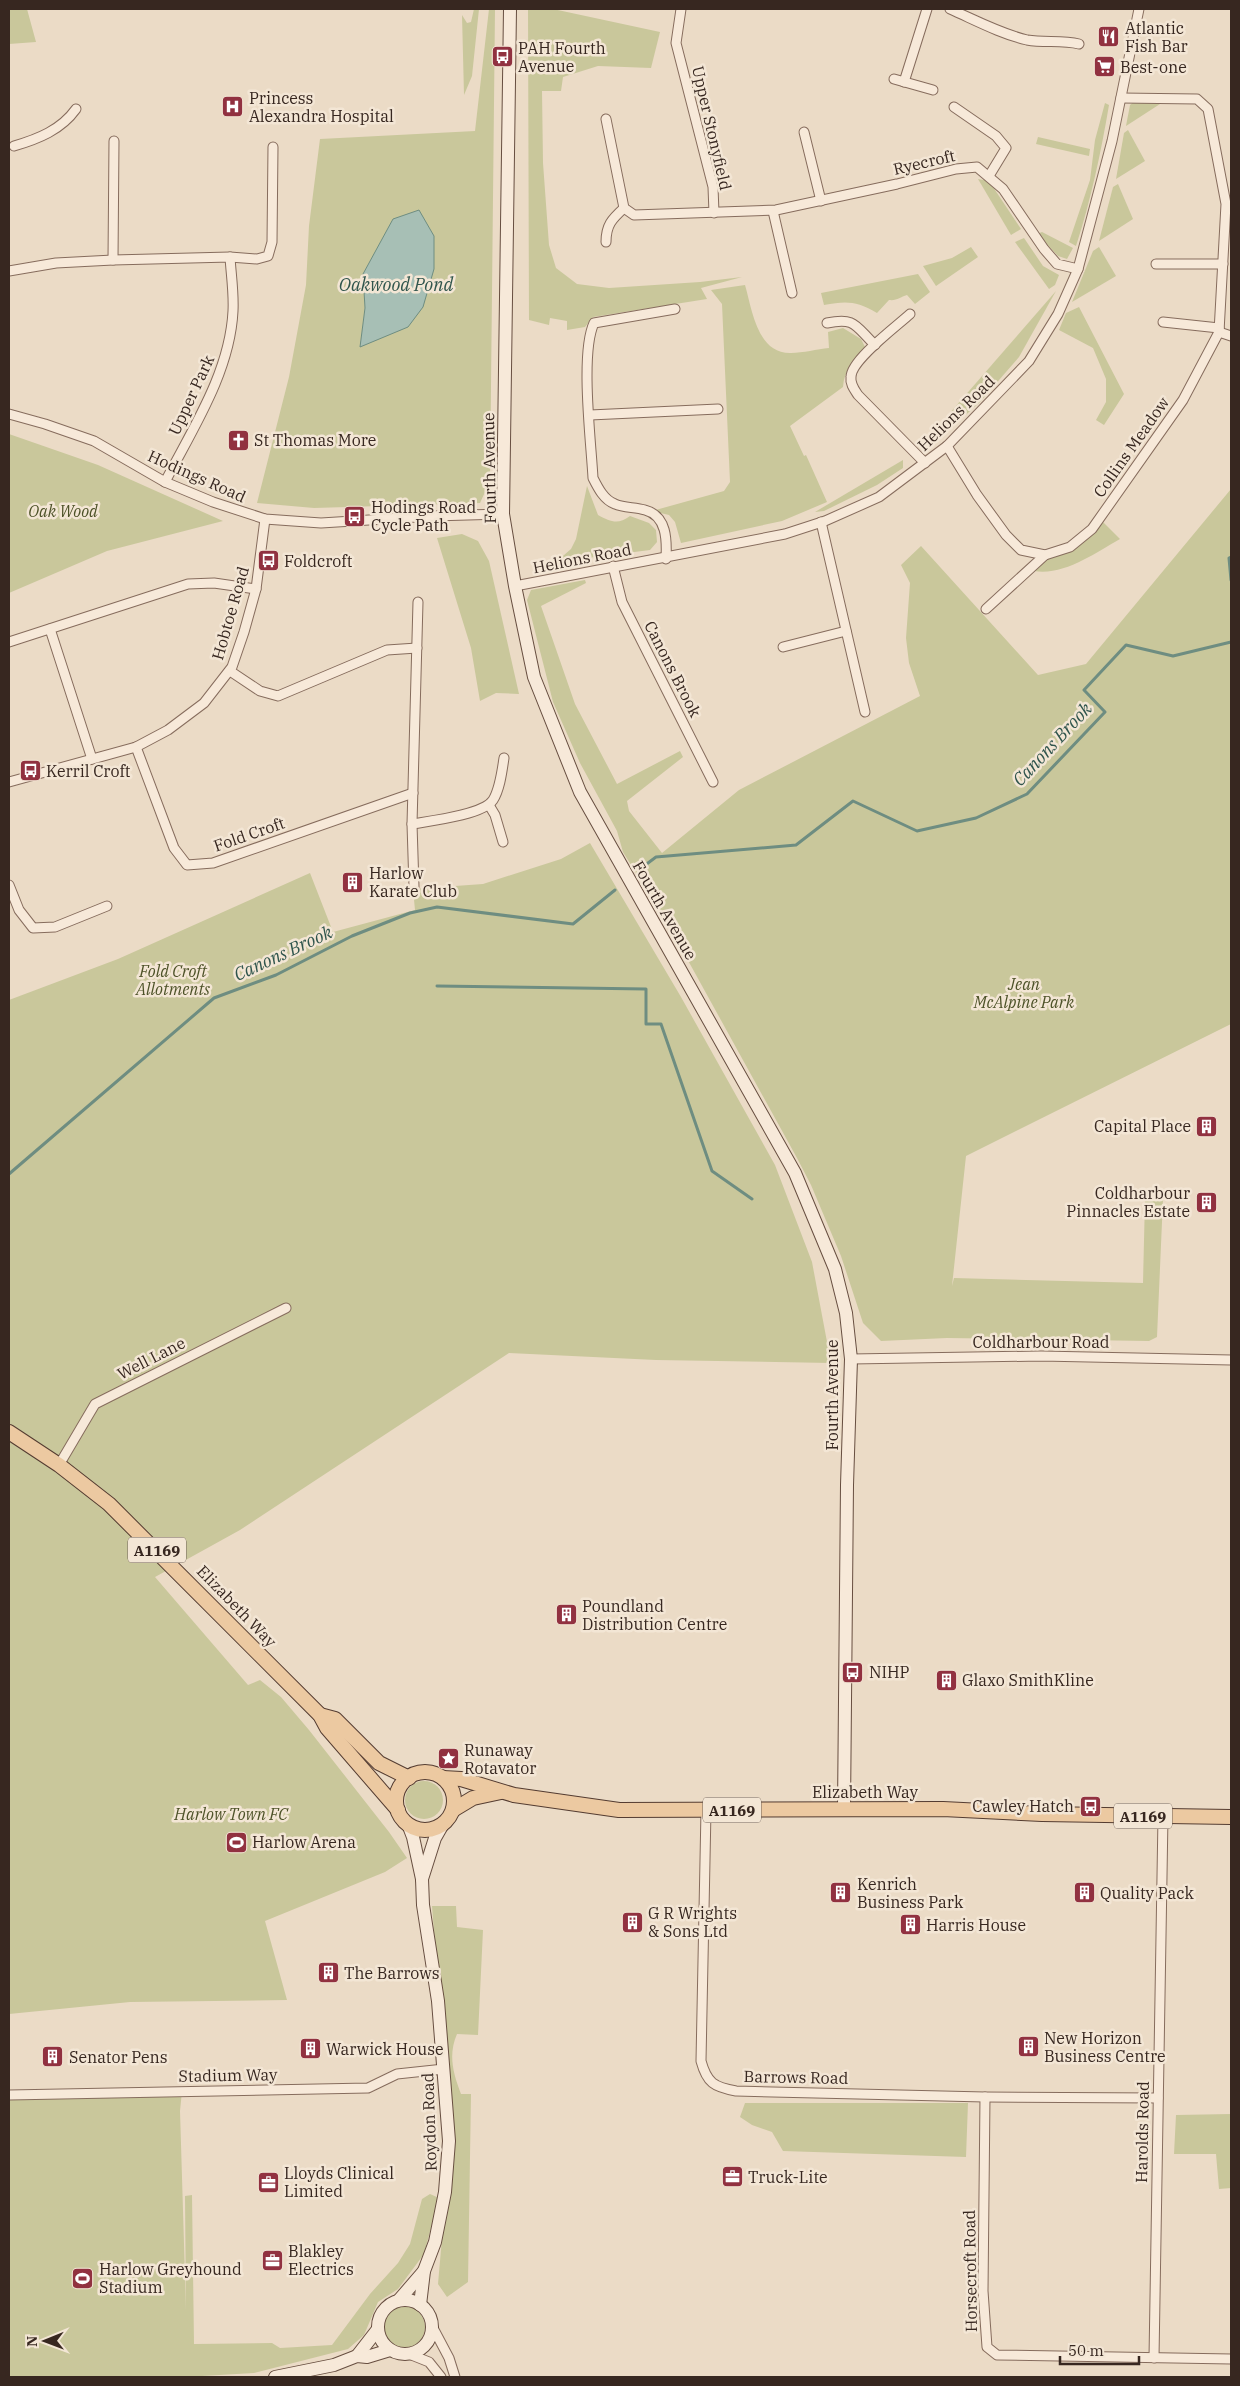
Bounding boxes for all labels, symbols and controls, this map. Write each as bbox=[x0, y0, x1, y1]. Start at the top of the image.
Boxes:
place label: Atlantic Fish Bar bbox=[1125, 18, 1188, 56]
restaurant icon: Atlantic Fish Bar bbox=[1097, 25, 1121, 49]
place label: PAH Fourth Avenue bbox=[518, 38, 606, 76]
bus stop icon: PAH Fourth Avenue bbox=[490, 45, 514, 69]
supermarket icon: Best-one bbox=[1092, 55, 1116, 79]
place label: Best-one bbox=[1120, 57, 1187, 77]
street label: Upper Stonyfield bbox=[688, 64, 736, 192]
place label: Princess Alexandra Hospital bbox=[249, 88, 394, 126]
hospital icon: Princess Alexandra Hospital bbox=[221, 95, 245, 119]
street label: Ryecroft bbox=[891, 145, 957, 179]
water label: Oakwood Pond bbox=[339, 273, 453, 296]
street label: Upper Park bbox=[164, 351, 218, 438]
street label: Helions Road bbox=[913, 371, 999, 455]
street label: Collins Meadow bbox=[1089, 392, 1173, 501]
street label: Fourth Avenue bbox=[478, 412, 500, 524]
church icon: St Thomas More bbox=[226, 428, 250, 452]
place label: St Thomas More bbox=[254, 430, 376, 450]
street label: Hodings Road bbox=[145, 445, 249, 507]
place label: Hodings Road Cycle Path bbox=[371, 497, 476, 535]
park label: Oak Wood bbox=[28, 501, 98, 521]
bus stop icon: Hodings Road Cycle Path bbox=[343, 504, 367, 528]
street label: Helions Road bbox=[531, 539, 633, 577]
bus stop icon: Foldcroft bbox=[256, 549, 280, 573]
place label: Foldcroft bbox=[284, 551, 353, 571]
street label: Hobtoe Road bbox=[207, 564, 253, 662]
street label: Canons Brook bbox=[640, 618, 706, 721]
water label: Canons Brook bbox=[1007, 697, 1097, 791]
bus stop icon: Kerril Croft bbox=[18, 759, 42, 783]
place label: Kerril Croft bbox=[46, 761, 131, 781]
street label: Fold Croft bbox=[211, 812, 288, 855]
street label: Fourth Avenue bbox=[629, 857, 701, 963]
place label: Harlow Karate Club bbox=[369, 863, 457, 901]
building icon: Harlow Karate Club bbox=[341, 870, 365, 894]
water label: Canons Brook bbox=[230, 920, 336, 986]
park label: Fold Croft Allotments bbox=[135, 961, 210, 999]
park label: Jean McAlpine Park bbox=[973, 974, 1075, 1012]
building icon: Capital Place bbox=[1195, 1114, 1219, 1138]
place label: Capital Place bbox=[1094, 1116, 1191, 1136]
place label: Coldharbour Pinnacles Estate bbox=[1066, 1183, 1190, 1221]
building icon: Coldharbour Pinnacles Estate bbox=[1194, 1190, 1218, 1214]
street label: Well Lane bbox=[114, 1332, 188, 1384]
street label: Coldharbour Road bbox=[972, 1332, 1110, 1352]
street label: Fourth Avenue bbox=[822, 1339, 842, 1451]
road number: A1169 bbox=[128, 1538, 186, 1562]
street label: Elizabeth Way bbox=[193, 1561, 281, 1651]
place label: Poundland Distribution Centre bbox=[582, 1596, 727, 1634]
building icon: Poundland Distribution Centre bbox=[554, 1603, 578, 1627]
bus stop icon: NIHP bbox=[841, 1660, 865, 1684]
place label: NIHP bbox=[869, 1662, 910, 1682]
building icon: Glaxo SmithKline bbox=[934, 1668, 958, 1692]
place label: Glaxo SmithKline bbox=[962, 1670, 1094, 1690]
place label: Runaway Rotavator bbox=[464, 1740, 536, 1778]
place icon: Runaway Rotavator bbox=[436, 1747, 460, 1771]
street label: Elizabeth Way bbox=[812, 1782, 918, 1802]
bus stop icon: Cawley Hatch bbox=[1078, 1794, 1102, 1818]
place label: Cawley Hatch bbox=[972, 1796, 1074, 1816]
road number: A1169 bbox=[703, 1798, 761, 1822]
park label: Harlow Town FC bbox=[173, 1804, 289, 1824]
road number: A1169 bbox=[1114, 1804, 1172, 1828]
sports icon: Harlow Arena bbox=[224, 1830, 248, 1854]
place label: Harlow Arena bbox=[252, 1832, 356, 1852]
place label: Kenrich Business Park bbox=[857, 1874, 964, 1912]
building icon: Kenrich Business Park bbox=[829, 1881, 853, 1905]
building icon: Quality Pack bbox=[1072, 1881, 1096, 1905]
place label: Quality Pack bbox=[1100, 1883, 1195, 1903]
place label: G R Wrights & Sons Ltd bbox=[648, 1903, 737, 1941]
building icon: G R Wrights & Sons Ltd bbox=[620, 1910, 644, 1934]
building icon: Harris House bbox=[898, 1913, 922, 1937]
place label: Harris House bbox=[926, 1915, 1026, 1935]
building icon: The Barrows bbox=[316, 1961, 340, 1985]
place label: The Barrows bbox=[344, 1963, 439, 1983]
place label: New Horizon Business Centre bbox=[1044, 2028, 1166, 2066]
building icon: New Horizon Business Centre bbox=[1016, 2035, 1040, 2059]
building icon: Warwick House bbox=[298, 2037, 322, 2061]
place label: Warwick House bbox=[326, 2039, 444, 2059]
building icon: Senator Pens bbox=[41, 2045, 65, 2069]
place label: Senator Pens bbox=[69, 2047, 168, 2067]
street label: Stadium Way bbox=[178, 2064, 278, 2086]
street label: Barrows Road bbox=[744, 2066, 849, 2088]
street label: Roydon Road bbox=[417, 2072, 441, 2172]
street label: Harolds Road bbox=[1131, 2081, 1153, 2183]
place label: Lloyds Clinical Limited bbox=[284, 2163, 394, 2201]
office icon: Truck-Lite bbox=[720, 2165, 744, 2189]
place label: Truck-Lite bbox=[748, 2167, 828, 2187]
office icon: Lloyds Clinical Limited bbox=[256, 2170, 280, 2194]
street label: Horsecroft Road bbox=[959, 2209, 981, 2332]
place label: Blakley Electrics bbox=[288, 2241, 354, 2279]
office icon: Blakley Electrics bbox=[260, 2248, 284, 2272]
place label: Harlow Greyhound Stadium bbox=[99, 2259, 242, 2297]
sports icon: Harlow Greyhound Stadium bbox=[71, 2266, 95, 2290]
north arrow bbox=[20, 2316, 70, 2366]
scale bar bbox=[1060, 2334, 1139, 2366]
text: N bbox=[23, 2336, 41, 2347]
text: 50 m bbox=[1068, 2341, 1104, 2360]

